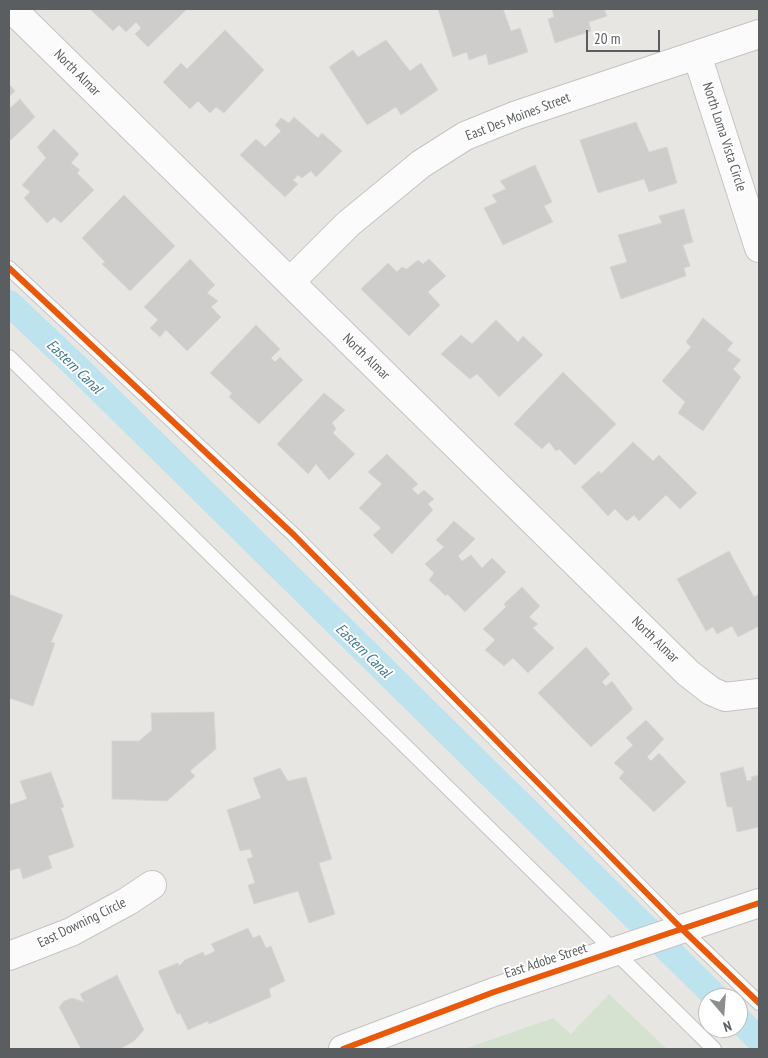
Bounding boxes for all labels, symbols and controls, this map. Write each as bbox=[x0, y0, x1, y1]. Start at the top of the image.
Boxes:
scale bar bbox=[588, 20, 662, 52]
text: 20 m bbox=[594, 29, 620, 48]
street label: North Almar bbox=[50, 46, 104, 100]
street label: North Loma Vista Circle bbox=[698, 80, 750, 194]
street label: East Des Moines Street bbox=[463, 89, 573, 145]
street label: North Almar bbox=[339, 330, 393, 384]
water label: Eastern Canal bbox=[42, 336, 106, 398]
street label: North Almar bbox=[628, 613, 682, 667]
water label: Eastern Canal bbox=[331, 620, 395, 682]
street label: East Downing Circle bbox=[35, 894, 129, 952]
street label: East Adobe Street bbox=[503, 940, 589, 982]
north arrow bbox=[698, 988, 748, 1038]
text: N bbox=[721, 1017, 734, 1036]

